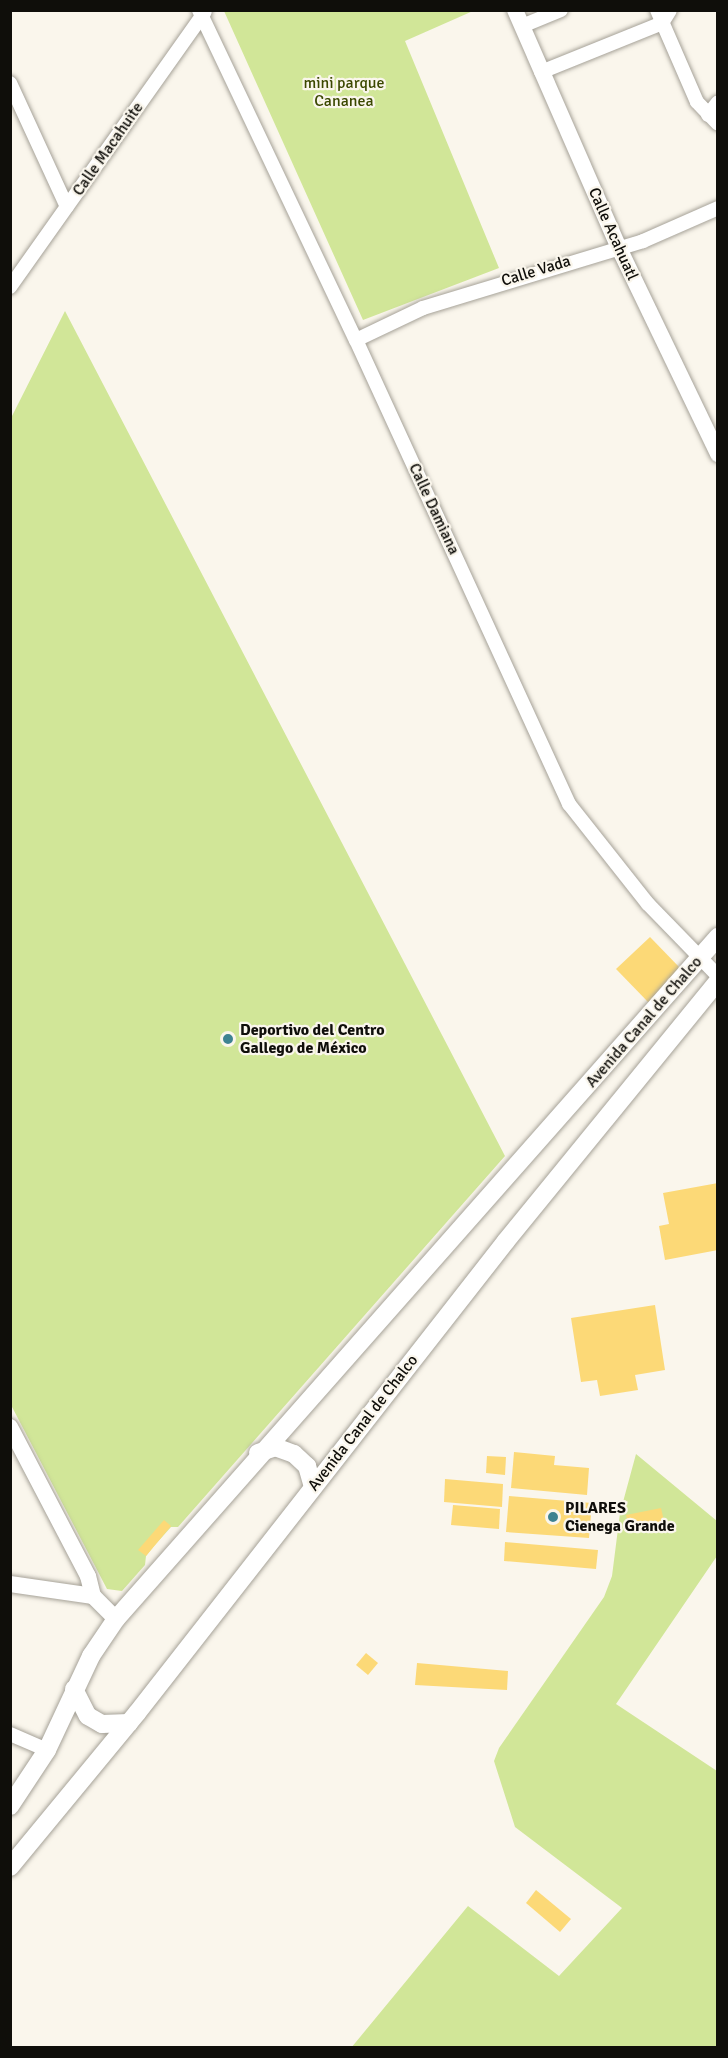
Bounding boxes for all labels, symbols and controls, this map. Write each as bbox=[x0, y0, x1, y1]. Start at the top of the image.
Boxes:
park label: mini parque Cananea bbox=[303, 73, 385, 111]
street label: Calle Macahuite bbox=[69, 98, 147, 200]
street label: Calle Acahuatl bbox=[584, 185, 642, 283]
street label: Calle Vada bbox=[499, 251, 573, 291]
street label: Calle Damiana bbox=[404, 460, 464, 558]
street label: Avenida Canal de Chalco bbox=[582, 953, 706, 1091]
place label: Deportivo del Centro Gallego de México bbox=[240, 1020, 385, 1058]
marker: Deportivo del Centro Gallego de México bbox=[221, 1032, 235, 1046]
street label: Avenida Canal de Chalco bbox=[304, 1351, 422, 1495]
place label: PILARES Cienega Grande bbox=[565, 1498, 675, 1536]
marker: PILARES Cienega Grande bbox=[546, 1510, 560, 1524]

